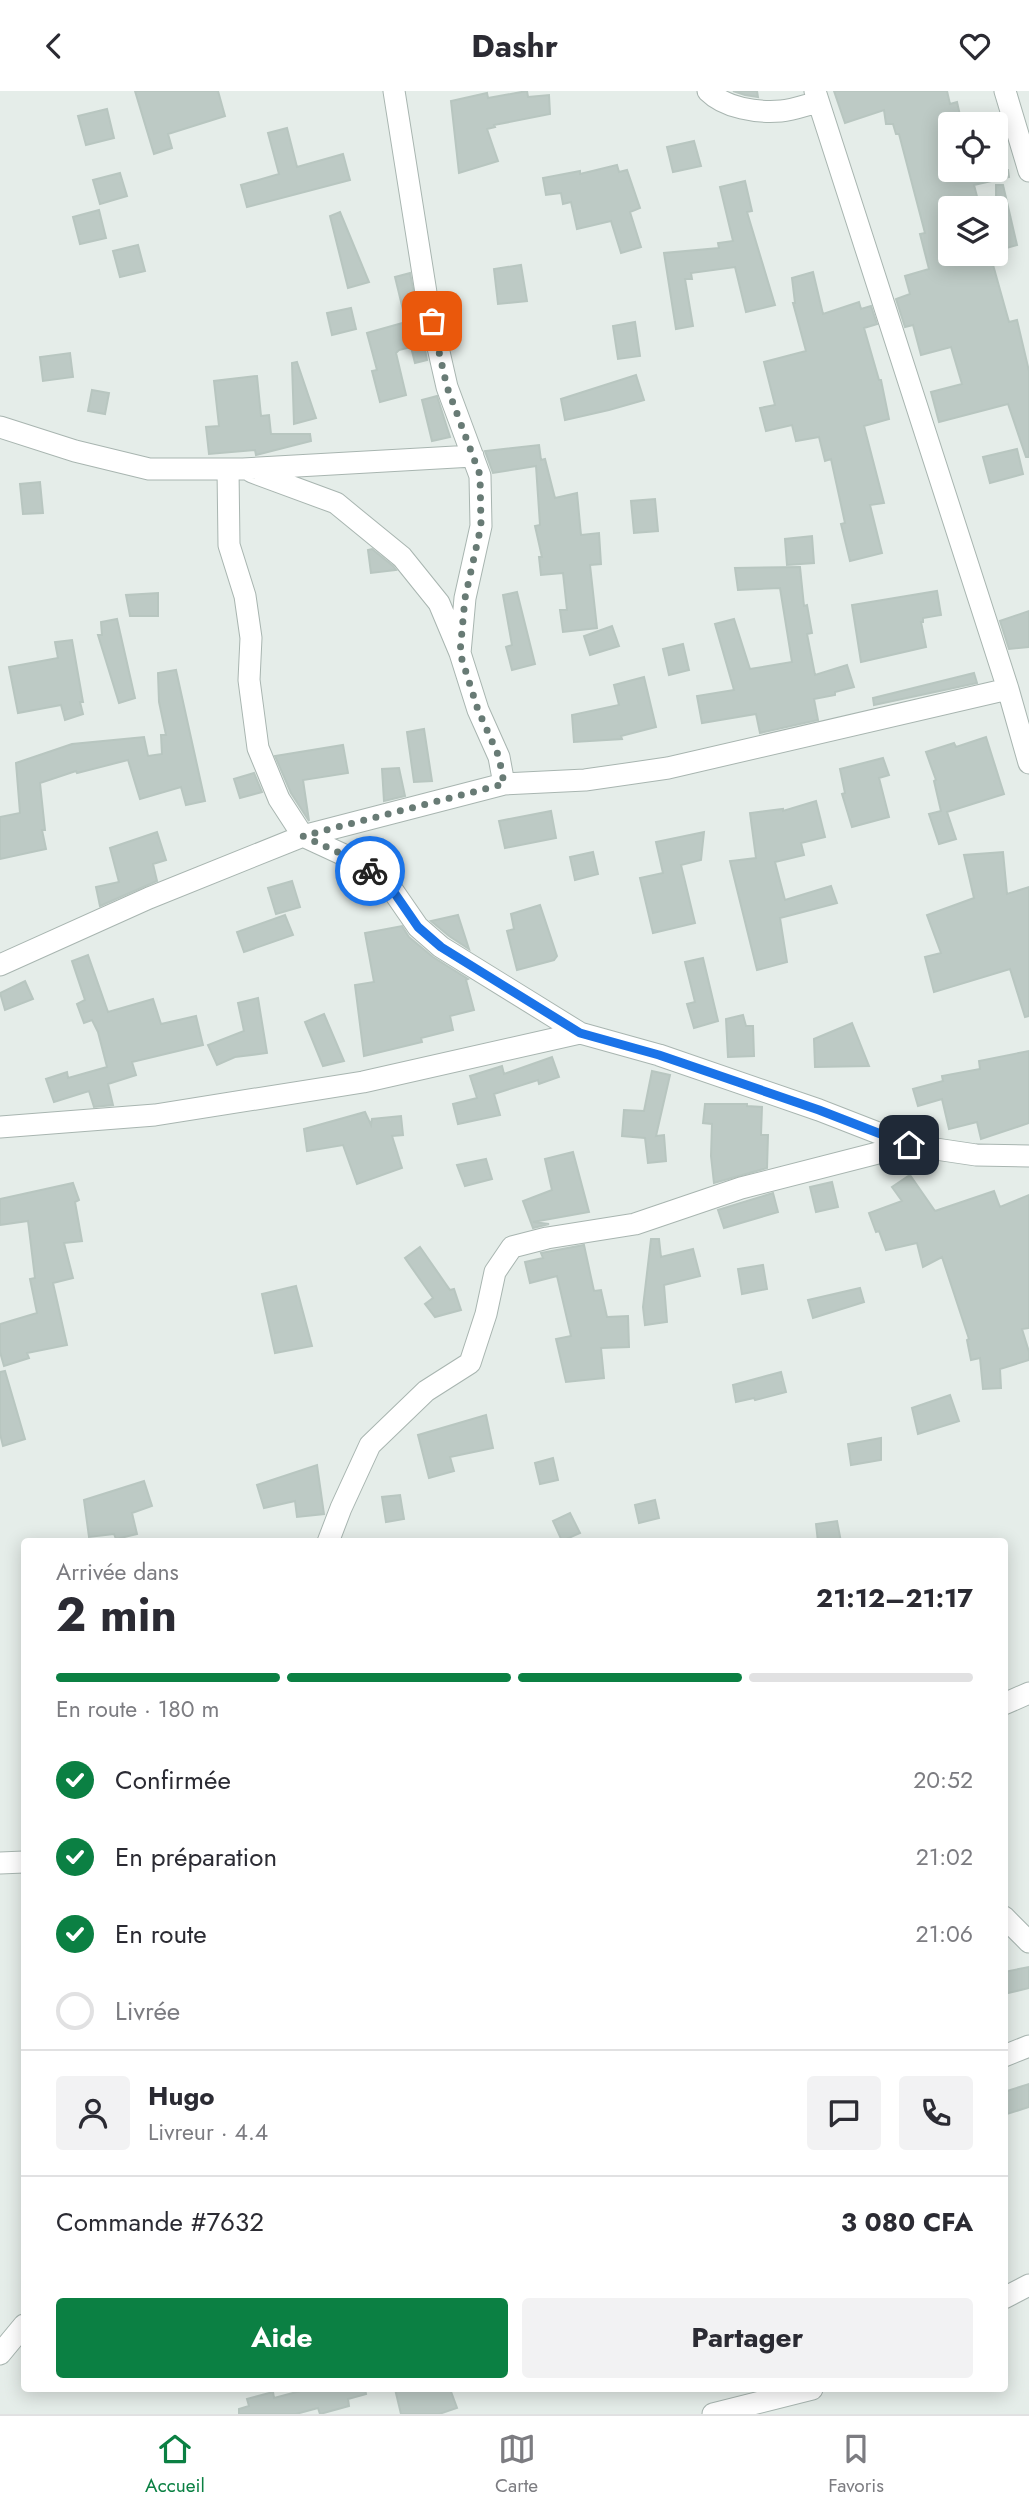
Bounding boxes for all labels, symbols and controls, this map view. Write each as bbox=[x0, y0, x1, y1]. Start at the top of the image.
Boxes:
text: Dashr bbox=[471, 23, 558, 69]
icon: back bbox=[35, 27, 73, 65]
icon: heart bbox=[956, 27, 994, 65]
map controls bbox=[938, 112, 1008, 266]
button: locate bbox=[938, 112, 1008, 182]
button: layers bbox=[938, 196, 1008, 266]
pin bbox=[402, 291, 462, 351]
icon: bag bbox=[413, 302, 451, 340]
courier bbox=[335, 836, 405, 906]
icon: bike bbox=[351, 852, 389, 890]
pin bbox=[879, 1115, 939, 1175]
icon: home bbox=[890, 1126, 928, 1164]
text: Arrivée dans bbox=[56, 1555, 179, 1589]
text: 21:12–21:17 bbox=[816, 1579, 973, 1617]
text: 2 min bbox=[56, 1582, 177, 1648]
text: En route · 180 m bbox=[56, 1692, 219, 1726]
icon: check bbox=[56, 1761, 94, 1799]
text: Confirmée bbox=[115, 1761, 231, 1799]
text: 20:52 bbox=[913, 1763, 973, 1797]
icon: check bbox=[56, 1838, 94, 1876]
text: En préparation bbox=[115, 1838, 277, 1876]
text: 21:02 bbox=[916, 1840, 973, 1874]
icon: check bbox=[56, 1915, 94, 1953]
text: En route bbox=[115, 1915, 207, 1953]
text: 21:06 bbox=[916, 1917, 973, 1951]
text: Livrée bbox=[115, 1992, 180, 2030]
button: person bbox=[56, 2076, 130, 2150]
button: chat bbox=[807, 2076, 881, 2150]
button: phone bbox=[899, 2076, 973, 2150]
text: Hugo bbox=[148, 2077, 215, 2115]
text: Livreur · 4.4 bbox=[148, 2115, 268, 2149]
text: Commande #7632 bbox=[56, 2203, 264, 2241]
text: 3 080 CFA bbox=[841, 2203, 973, 2241]
button: Aide bbox=[56, 2298, 508, 2378]
button: Partager bbox=[522, 2298, 973, 2378]
tab: Accueil bbox=[145, 2430, 205, 2499]
tab: Carte bbox=[495, 2430, 538, 2499]
tab: Favoris bbox=[828, 2430, 884, 2499]

